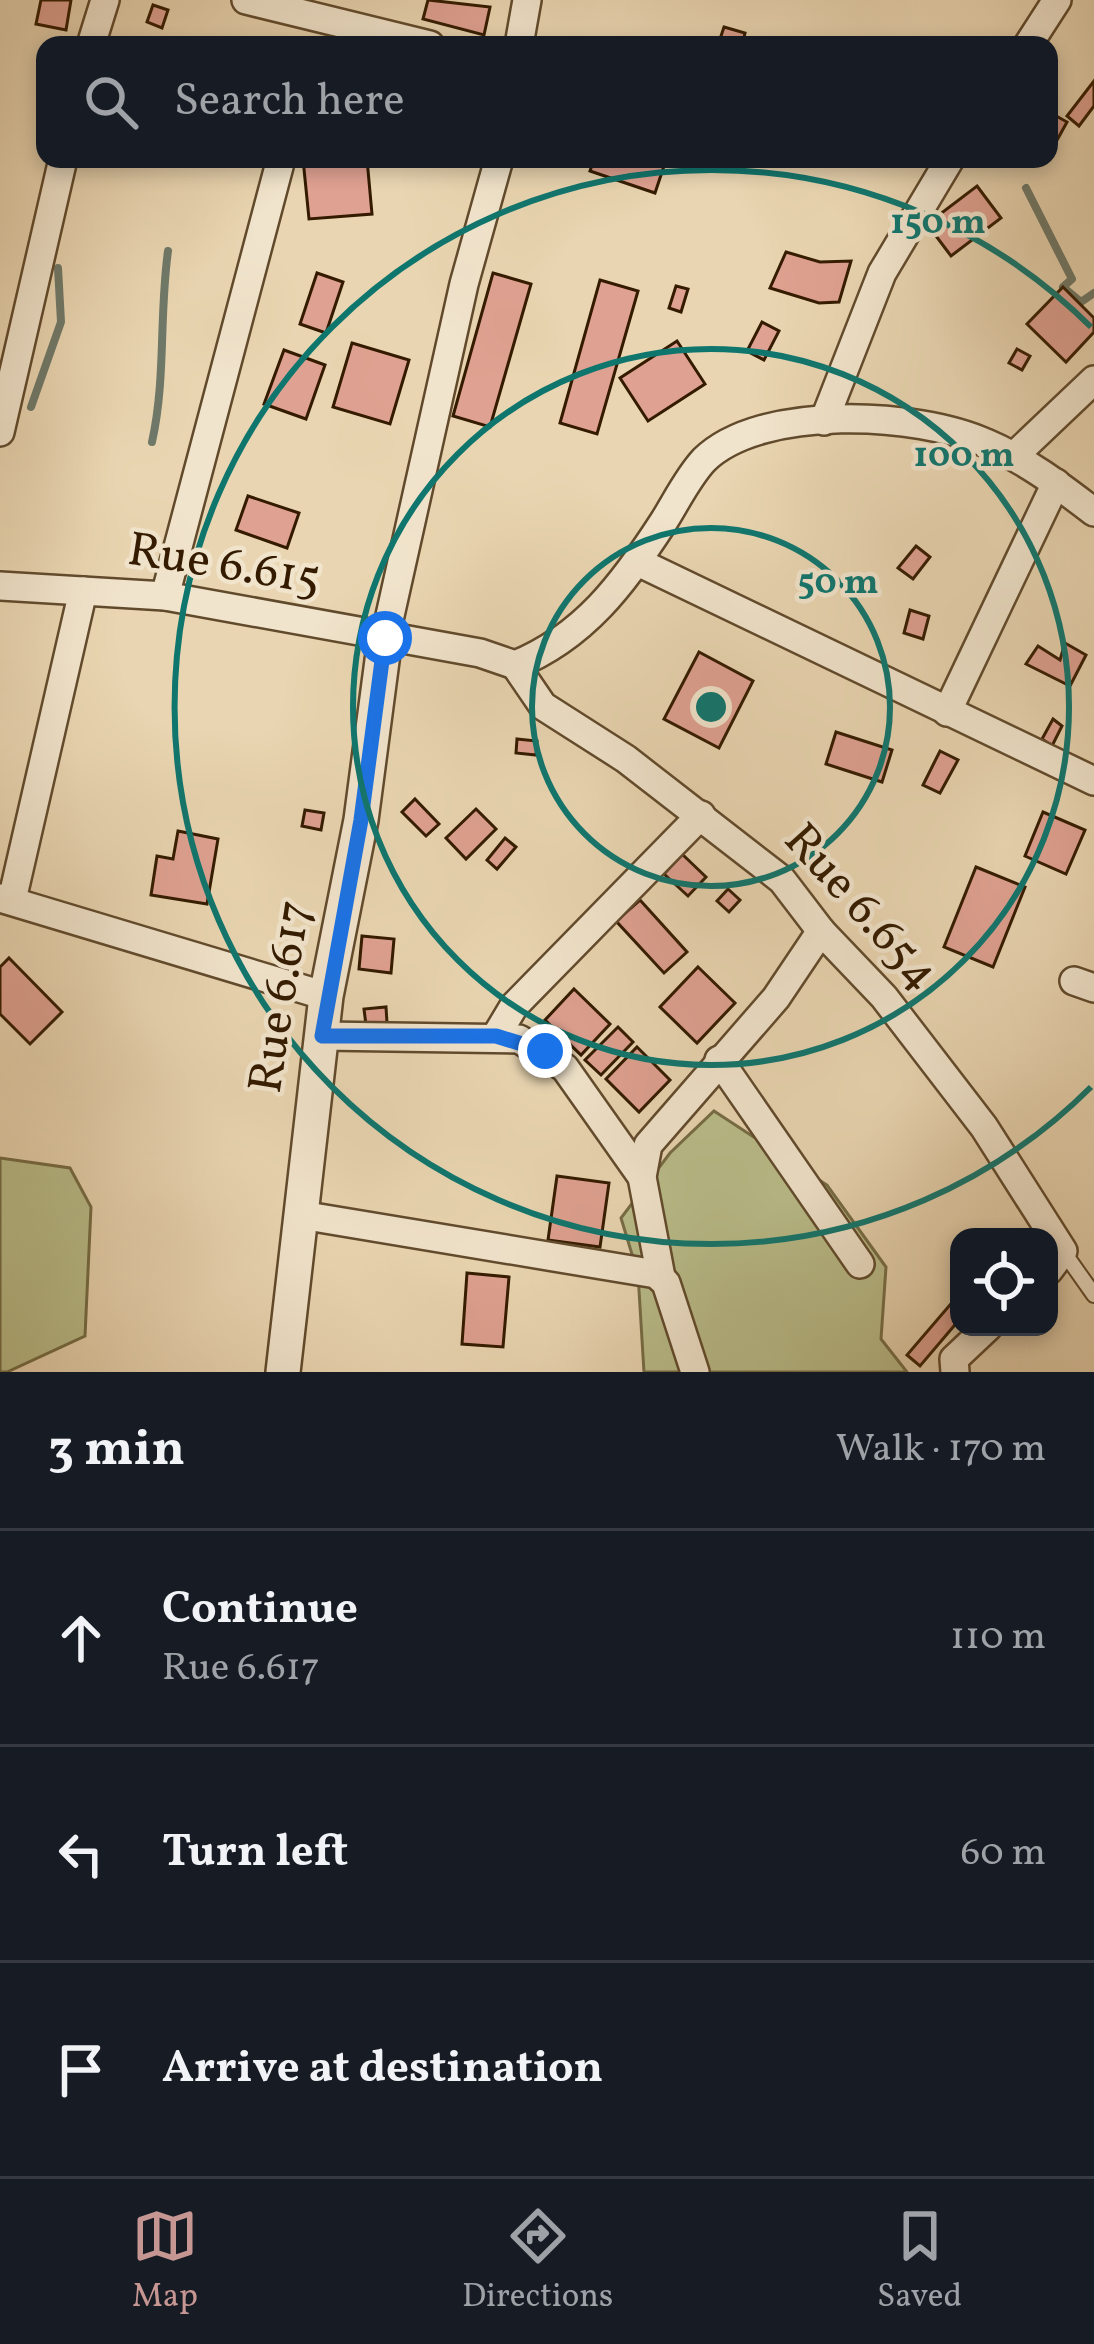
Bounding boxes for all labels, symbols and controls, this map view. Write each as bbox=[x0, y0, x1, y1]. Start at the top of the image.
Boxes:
search box bbox=[36, 36, 1058, 168]
icon: search bbox=[78, 69, 144, 135]
text: Search here bbox=[174, 71, 405, 134]
text: 150 m bbox=[890, 199, 986, 249]
text: 100 m bbox=[913, 432, 1015, 482]
street label: Rue 6.615 bbox=[123, 518, 325, 614]
text: 50 m bbox=[797, 559, 879, 609]
route start bbox=[358, 611, 412, 665]
centre of rings bbox=[690, 686, 732, 728]
street label: Rue 6.654 bbox=[767, 810, 953, 1006]
street label: Rue 6.617 bbox=[234, 896, 330, 1098]
route end bbox=[518, 1024, 572, 1078]
map controls bbox=[950, 1228, 1058, 1336]
button: locate bbox=[950, 1228, 1058, 1336]
text: 3 min bbox=[48, 1415, 185, 1486]
text: Walk · 170 m bbox=[836, 1423, 1046, 1477]
text: Continue bbox=[162, 1579, 358, 1642]
icon: ahead bbox=[48, 1605, 114, 1671]
text: 110 m bbox=[950, 1611, 1046, 1665]
text: Rue 6.617 bbox=[162, 1642, 320, 1696]
icon: left bbox=[48, 1821, 114, 1887]
text: Turn left bbox=[162, 1822, 348, 1885]
text: 60 m bbox=[961, 1827, 1046, 1881]
icon: arrive bbox=[48, 2037, 114, 2103]
text: Arrive at destination bbox=[162, 2038, 603, 2101]
tab: Map bbox=[132, 2203, 198, 2321]
tab: Directions bbox=[462, 2203, 613, 2321]
tab: Saved bbox=[877, 2203, 962, 2321]

